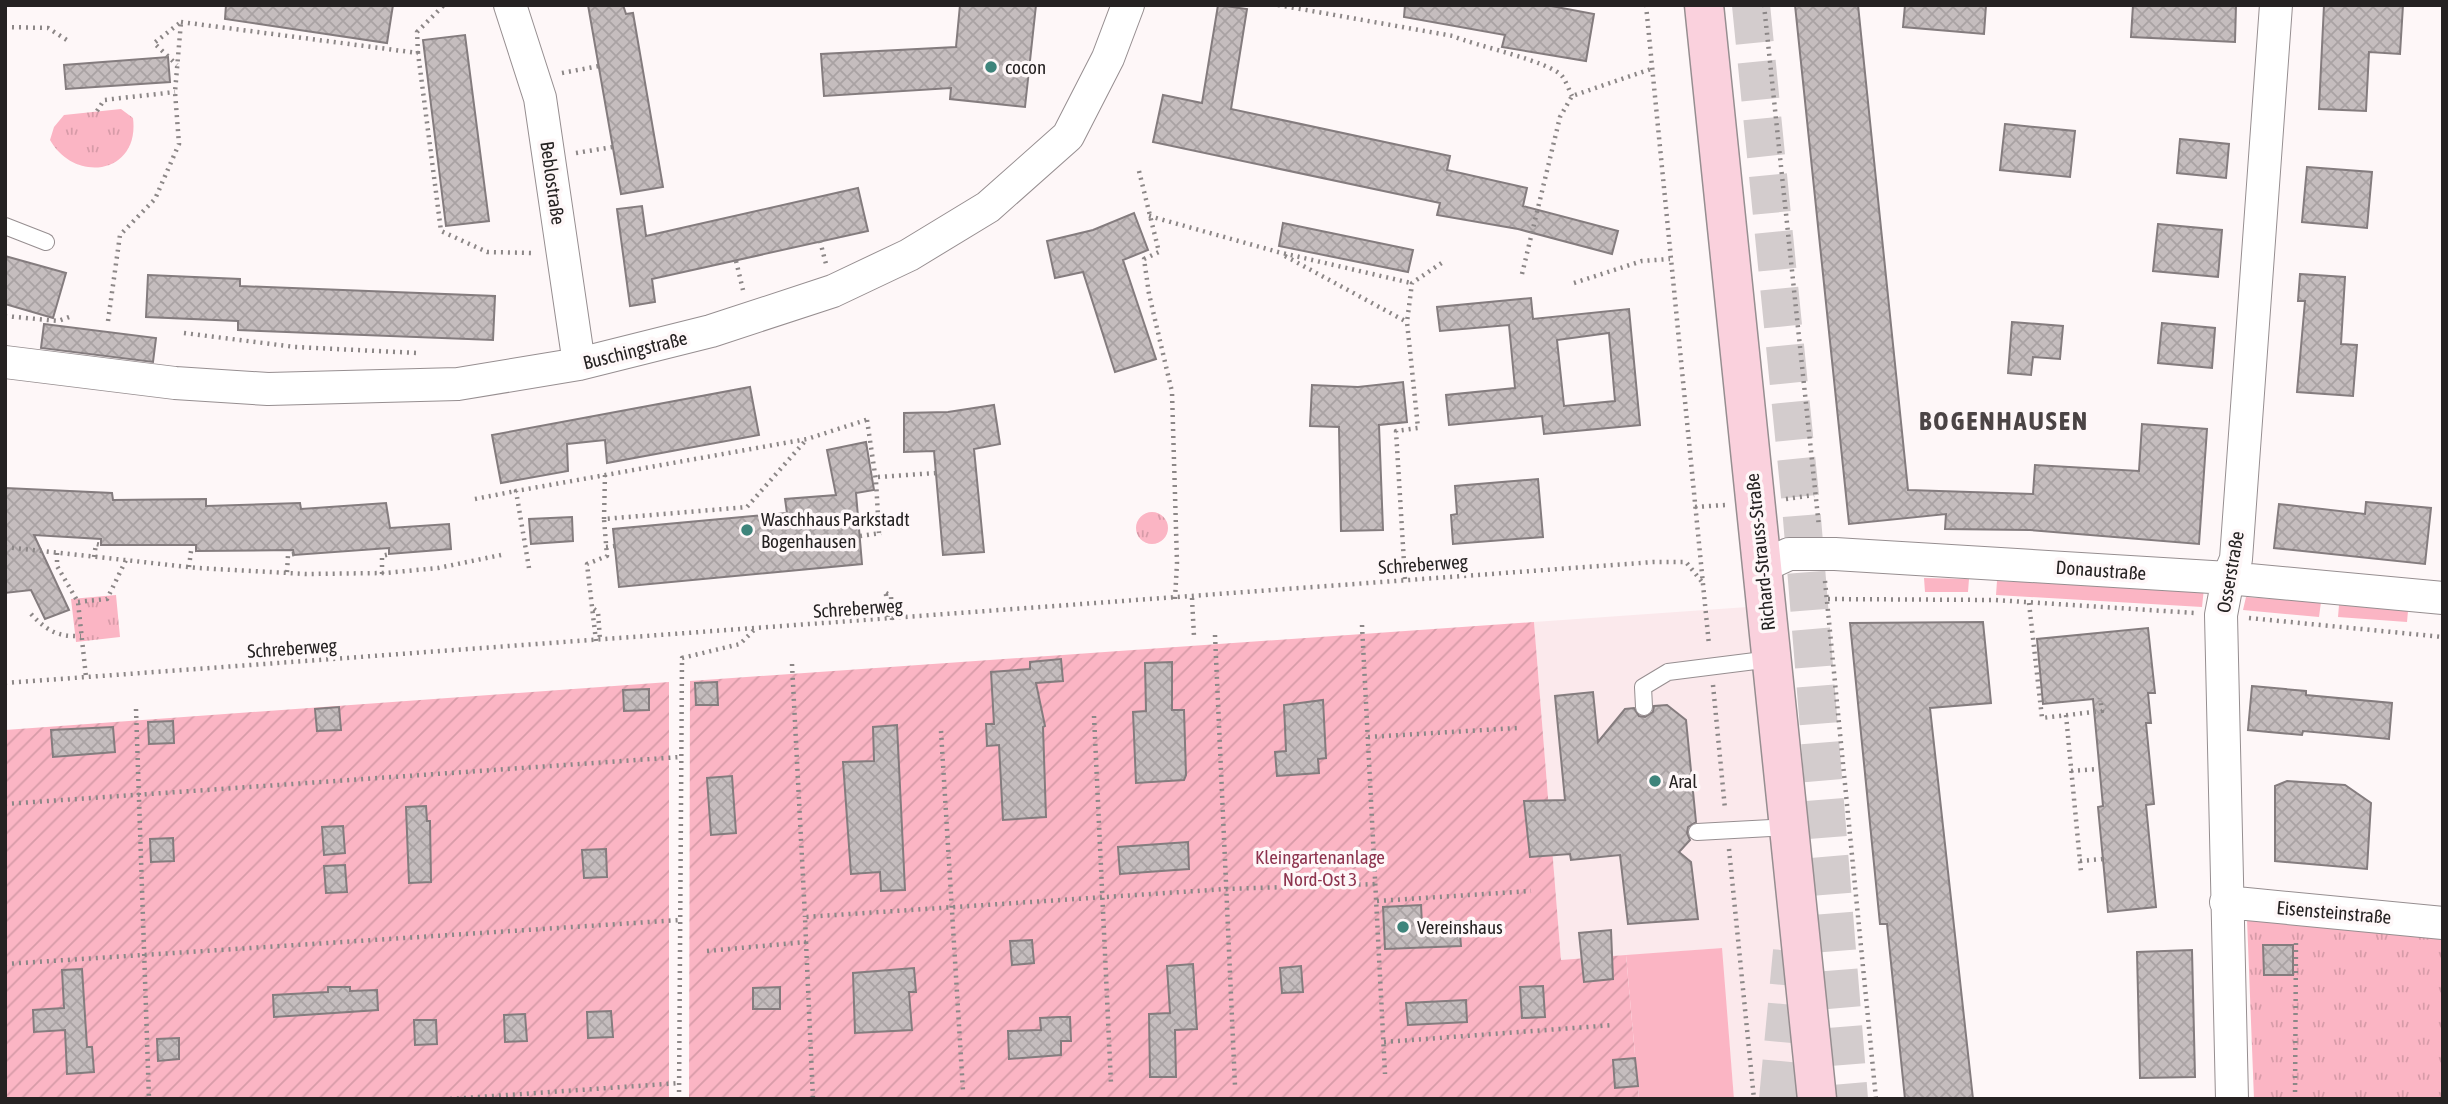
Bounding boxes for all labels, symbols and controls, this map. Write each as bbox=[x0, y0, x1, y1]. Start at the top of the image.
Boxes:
place label: cocon bbox=[1005, 56, 1046, 78]
marker: cocon bbox=[983, 59, 999, 75]
street label: Beblostraße bbox=[536, 140, 570, 226]
street label: Buschingstraße bbox=[581, 326, 689, 374]
district label: BOGENHAUSEN bbox=[1919, 406, 2089, 436]
street label: Richard-Strauss-Straße bbox=[1741, 472, 1779, 632]
place label: Waschhaus Parkstadt Bogenhausen bbox=[761, 508, 910, 552]
marker: Waschhaus Parkstadt Bogenhausen bbox=[739, 522, 755, 538]
street label: Osserstraße bbox=[2212, 529, 2248, 615]
street label: Schreberweg bbox=[1378, 550, 1469, 578]
street label: Donaustraße bbox=[2055, 556, 2147, 584]
street label: Schreberweg bbox=[813, 594, 904, 622]
street label: Schreberweg bbox=[247, 634, 338, 662]
place label: Aral bbox=[1669, 770, 1697, 792]
marker: Aral bbox=[1647, 773, 1663, 789]
park label: Kleingartenanlage Nord-Ost 3 bbox=[1255, 846, 1385, 890]
street label: Eisensteinstraße bbox=[2276, 896, 2392, 928]
place label: Vereinshaus bbox=[1417, 916, 1503, 938]
marker: Vereinshaus bbox=[1395, 919, 1411, 935]

